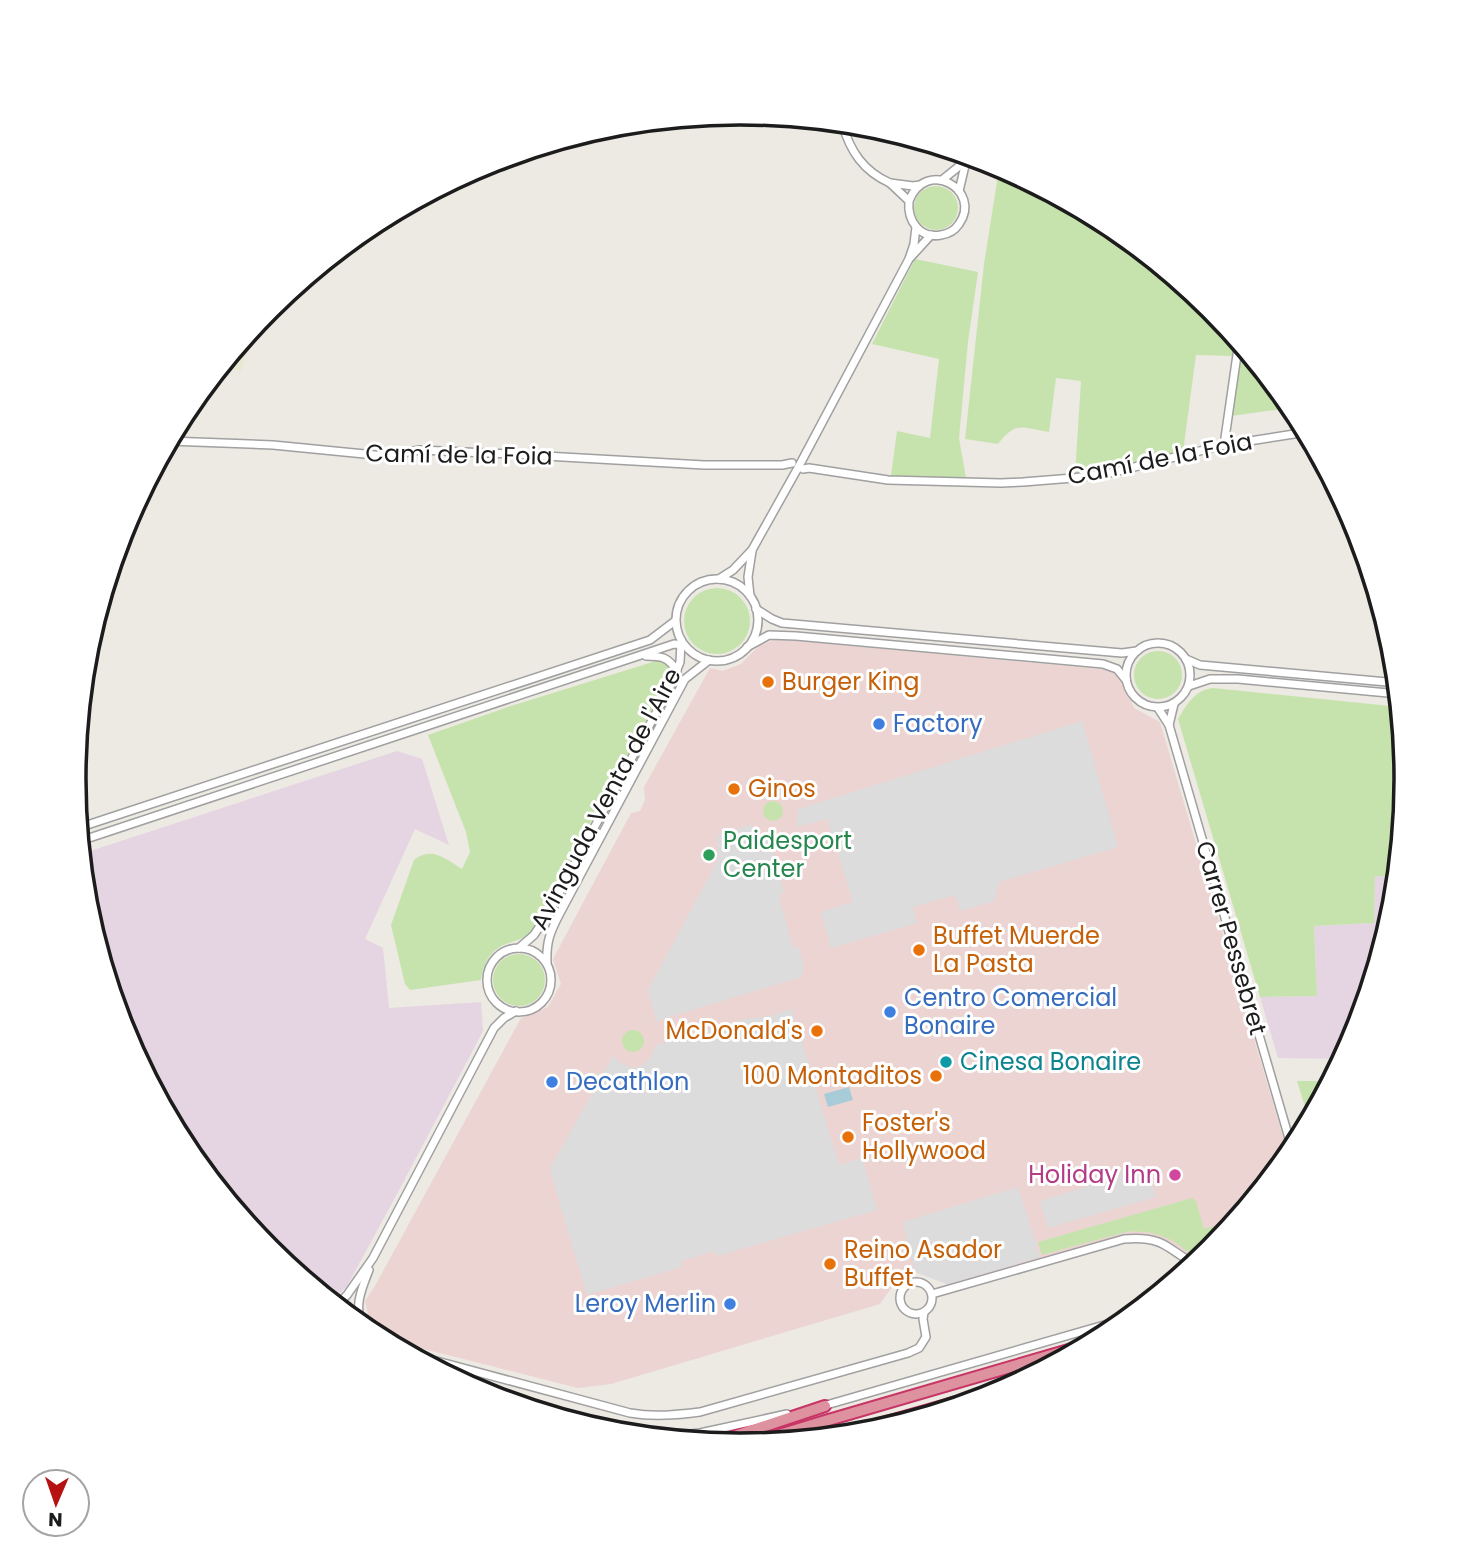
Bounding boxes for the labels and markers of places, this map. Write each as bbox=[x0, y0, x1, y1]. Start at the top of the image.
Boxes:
place label: Burger King bbox=[782, 665, 919, 698]
marker: Burger King bbox=[760, 674, 776, 690]
place label: Factory bbox=[893, 707, 983, 740]
marker: Factory bbox=[871, 716, 887, 732]
place label: Ginos bbox=[748, 772, 816, 805]
marker: Ginos bbox=[726, 781, 742, 797]
place label: Paidesport Center bbox=[723, 824, 852, 885]
marker: Paidesport Center bbox=[701, 847, 717, 863]
place label: Buffet Muerde La Pasta bbox=[933, 919, 1100, 980]
marker: Buffet Muerde La Pasta bbox=[911, 942, 927, 958]
place label: Centro Comercial Bonaire bbox=[904, 981, 1117, 1042]
marker: Centro Comercial Bonaire bbox=[882, 1004, 898, 1020]
place label: McDonald's bbox=[665, 1014, 803, 1047]
marker: McDonald's bbox=[809, 1023, 825, 1039]
place label: Cinesa Bonaire bbox=[960, 1045, 1141, 1078]
marker: Cinesa Bonaire bbox=[938, 1054, 954, 1070]
place label: 100 Montaditos bbox=[743, 1059, 922, 1092]
place label: Decathlon bbox=[566, 1065, 689, 1098]
marker: 100 Montaditos bbox=[928, 1068, 944, 1084]
marker: Decathlon bbox=[544, 1074, 560, 1090]
place label: Foster's Hollywood bbox=[862, 1106, 986, 1167]
marker: Foster's Hollywood bbox=[840, 1129, 856, 1145]
place label: Holiday Inn bbox=[1028, 1158, 1161, 1191]
marker: Holiday Inn bbox=[1167, 1167, 1183, 1183]
place label: Reino Asador Buffet bbox=[844, 1233, 1002, 1294]
marker: Reino Asador Buffet bbox=[822, 1256, 838, 1272]
place label: Leroy Merlin bbox=[575, 1287, 716, 1320]
marker: Leroy Merlin bbox=[722, 1296, 738, 1312]

